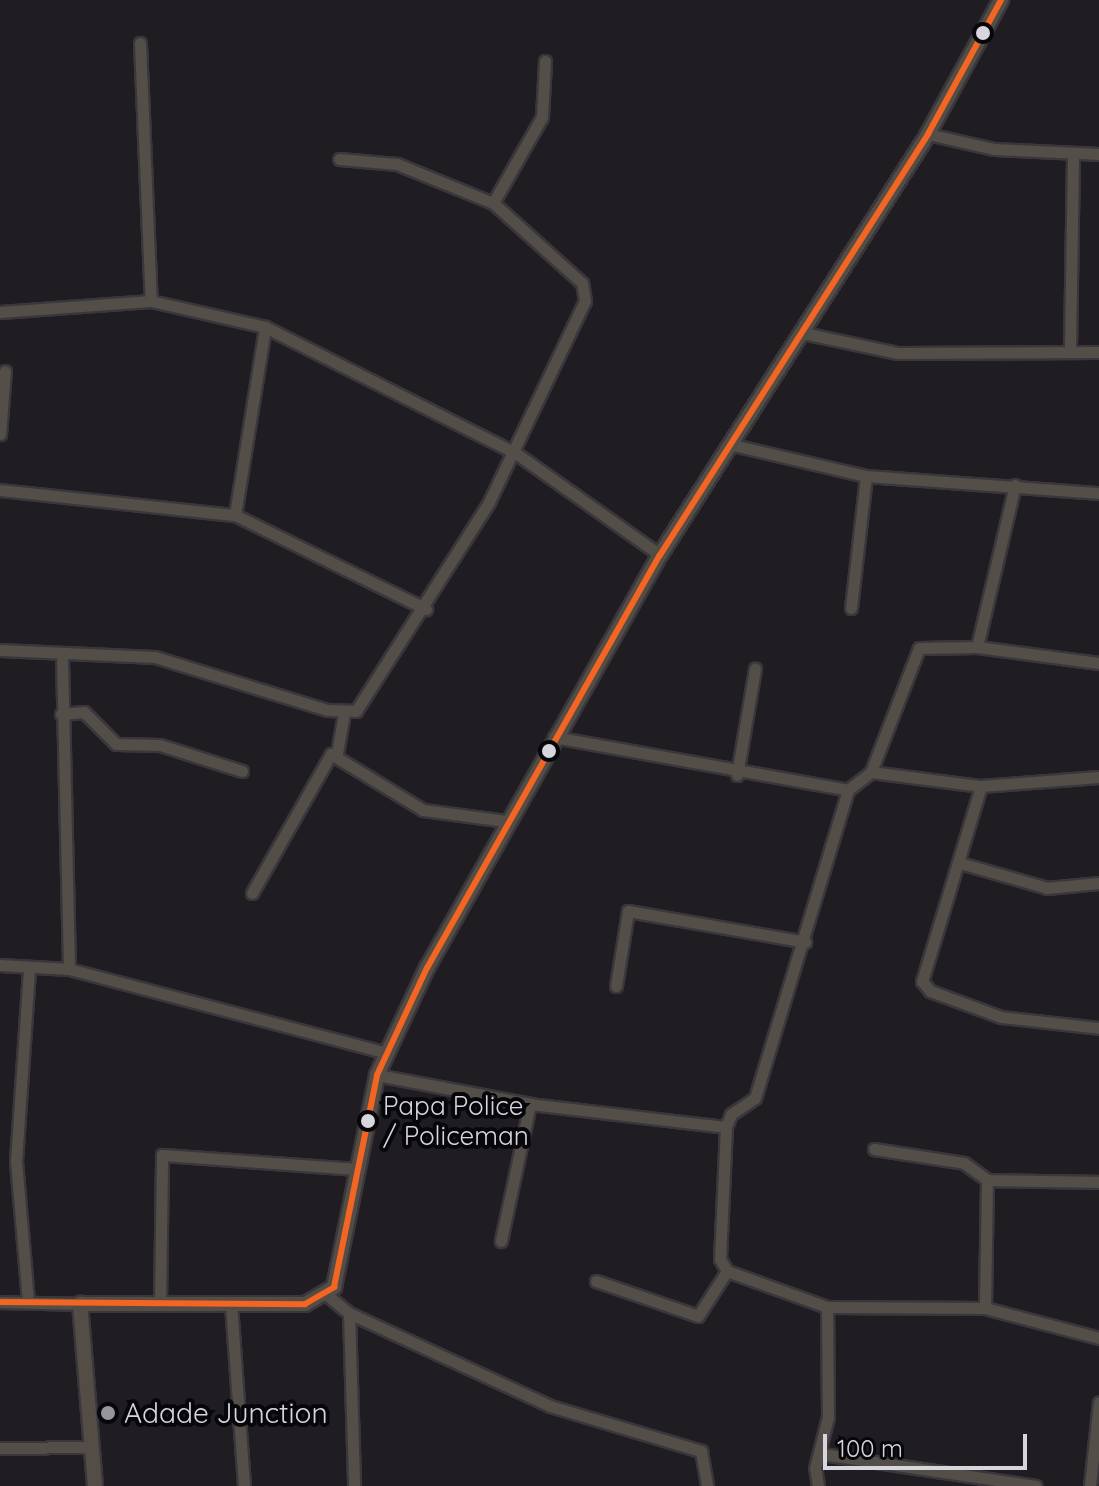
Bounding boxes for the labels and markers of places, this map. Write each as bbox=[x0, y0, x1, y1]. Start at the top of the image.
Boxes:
unlabelled marker bbox=[975, 25, 991, 41]
unlabelled marker bbox=[541, 743, 557, 759]
place label: Papa Police / Policeman bbox=[383, 1090, 529, 1152]
marker: Papa Police / Policeman bbox=[360, 1113, 376, 1129]
place label: Adade Junction bbox=[124, 1396, 328, 1430]
marker: Adade Junction bbox=[99, 1404, 117, 1422]

